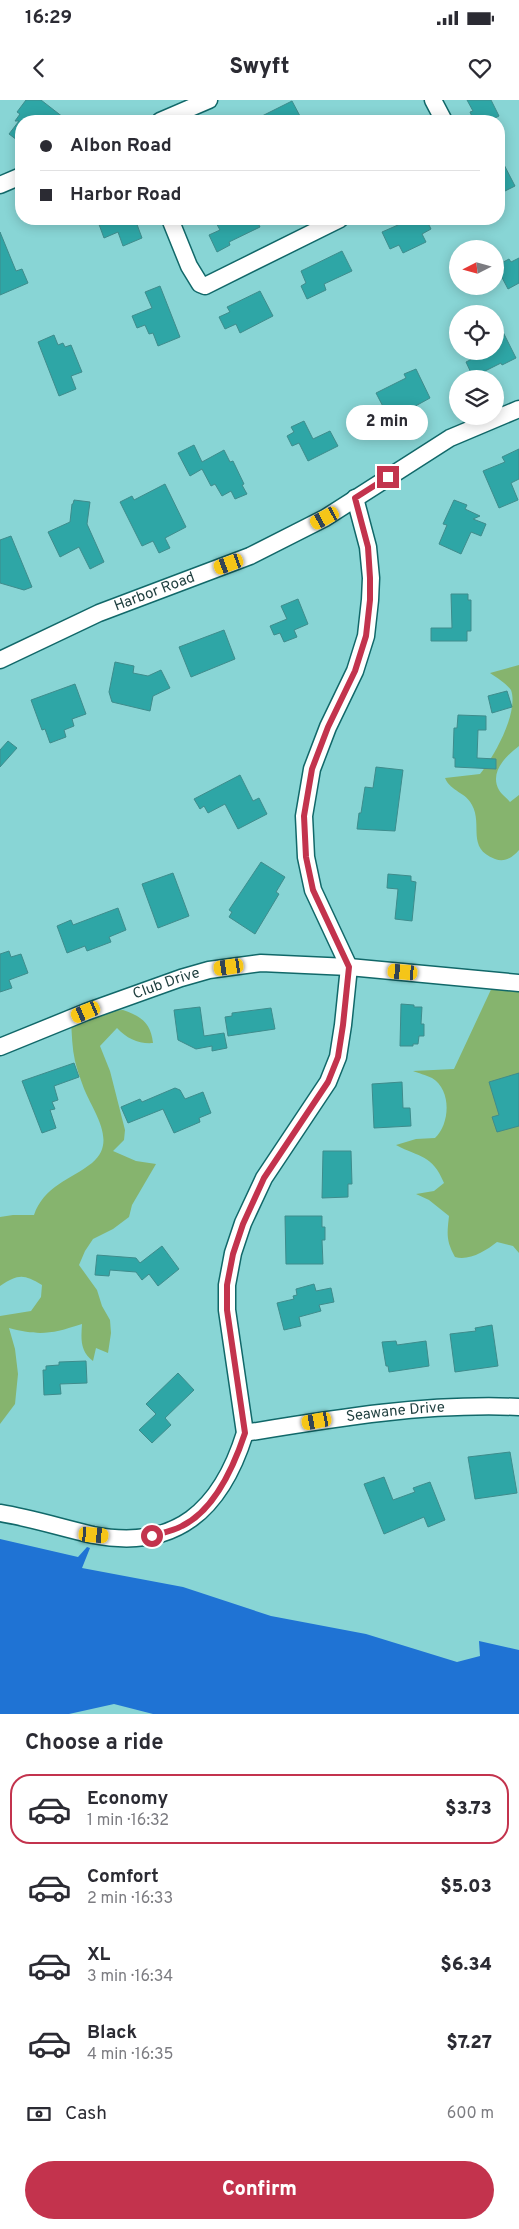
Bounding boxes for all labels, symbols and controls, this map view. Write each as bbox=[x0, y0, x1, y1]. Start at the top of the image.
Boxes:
text: 16:29 bbox=[25, 6, 72, 30]
icon: back bbox=[25, 54, 53, 82]
text: Swyft bbox=[230, 54, 289, 81]
icon: heart bbox=[466, 54, 494, 82]
text: Albon Road bbox=[70, 134, 172, 158]
text: Harbor Road bbox=[70, 183, 182, 207]
north arrow bbox=[449, 240, 504, 295]
map controls bbox=[449, 240, 504, 425]
button: locate bbox=[449, 305, 504, 360]
button: layers bbox=[449, 370, 504, 425]
callout: 2 min bbox=[347, 404, 429, 440]
text: 2 min bbox=[366, 412, 408, 432]
route end bbox=[377, 466, 399, 488]
car bbox=[308, 504, 341, 532]
car bbox=[212, 552, 245, 576]
street label: Harbor Road bbox=[111, 568, 198, 616]
car bbox=[213, 957, 244, 977]
car bbox=[387, 963, 418, 981]
street label: Club Drive bbox=[130, 964, 202, 1004]
car bbox=[69, 999, 102, 1025]
street label: Seawane Drive bbox=[345, 1398, 445, 1427]
car bbox=[300, 1411, 333, 1431]
route start bbox=[141, 1525, 163, 1547]
car bbox=[78, 1526, 109, 1544]
text: Choose a ride bbox=[25, 1730, 163, 1757]
icon: car bbox=[27, 1787, 72, 1832]
text: Economy bbox=[87, 1787, 168, 1811]
text: $3.73 bbox=[445, 1797, 492, 1821]
text: 1 min · 16:32 bbox=[87, 1811, 169, 1831]
icon: car bbox=[27, 1865, 72, 1910]
text: Comfort bbox=[87, 1865, 159, 1889]
text: $5.03 bbox=[440, 1875, 492, 1899]
text: 2 min · 16:33 bbox=[87, 1889, 173, 1909]
icon: car bbox=[27, 1943, 72, 1988]
text: XL bbox=[87, 1943, 110, 1967]
text: $6.34 bbox=[440, 1953, 492, 1977]
text: 3 min · 16:34 bbox=[87, 1967, 173, 1987]
icon: car bbox=[27, 2021, 72, 2066]
text: Black bbox=[87, 2021, 137, 2045]
text: $7.27 bbox=[446, 2031, 492, 2055]
text: 4 min · 16:35 bbox=[87, 2045, 174, 2065]
icon: cash bbox=[25, 2100, 53, 2128]
text: Cash bbox=[65, 2102, 107, 2126]
text: 600 m bbox=[447, 2104, 494, 2124]
button: Confirm bbox=[25, 2161, 494, 2219]

